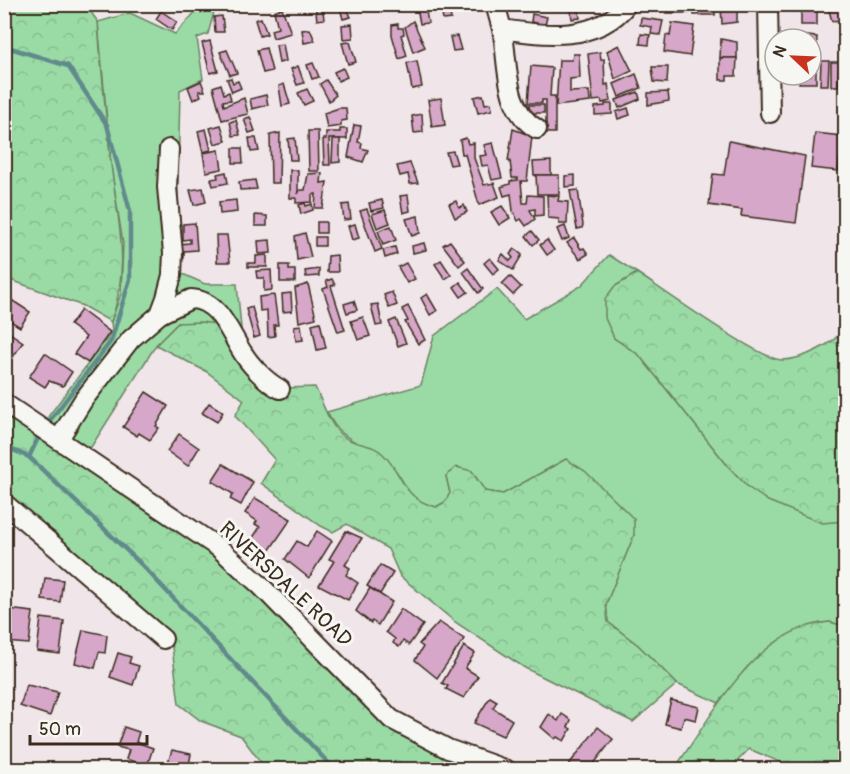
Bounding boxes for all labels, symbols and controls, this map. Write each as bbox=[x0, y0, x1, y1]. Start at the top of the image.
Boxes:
north arrow bbox=[763, 27, 823, 87]
text: N bbox=[769, 42, 792, 60]
street label: RIVERSDALE ROAD bbox=[213, 516, 358, 653]
scale bar bbox=[30, 708, 147, 746]
text: 50 m bbox=[39, 718, 81, 741]

